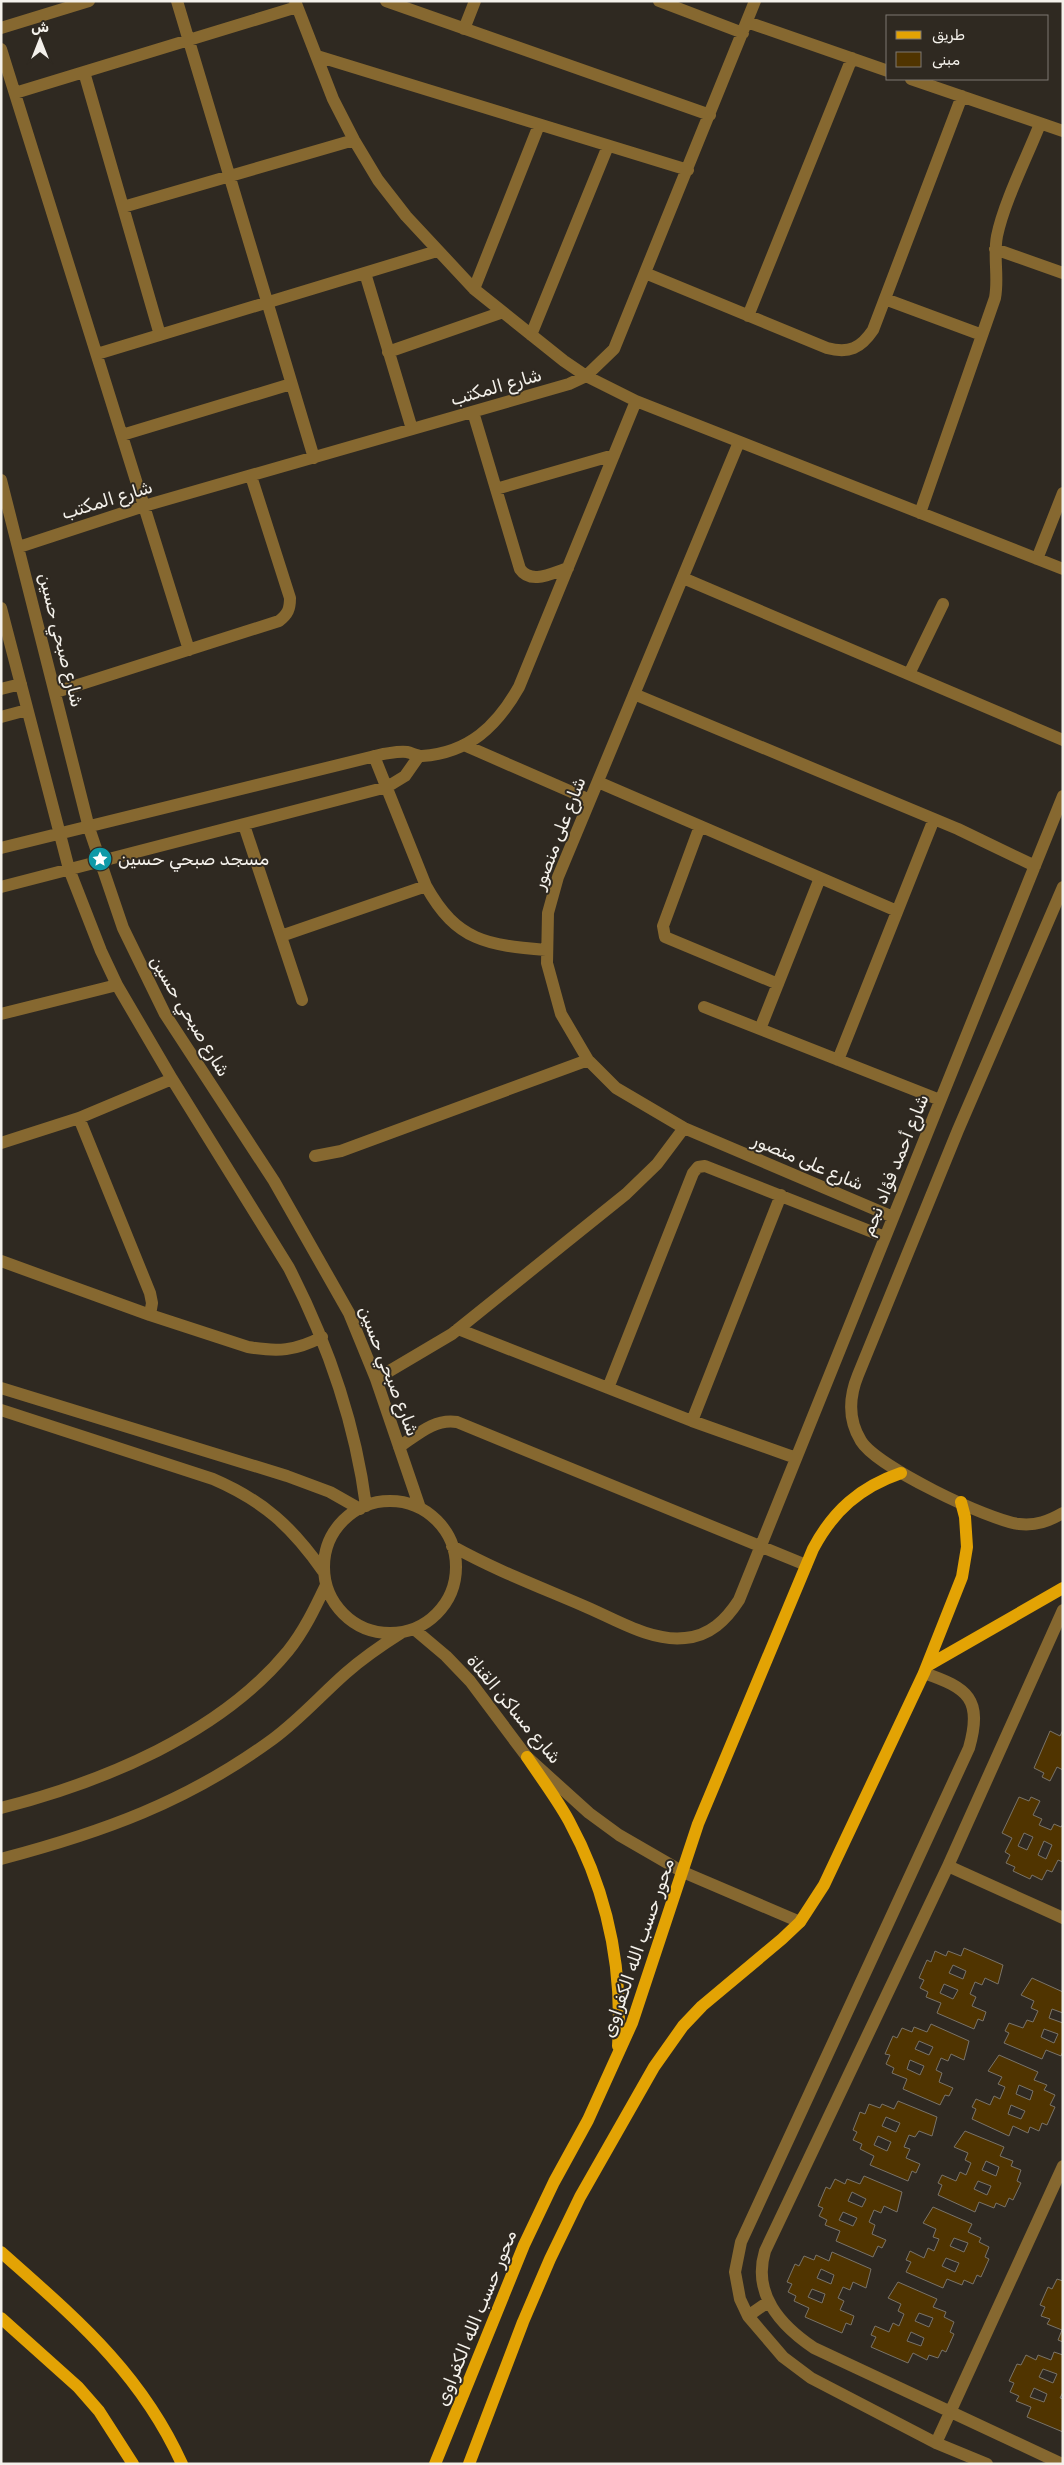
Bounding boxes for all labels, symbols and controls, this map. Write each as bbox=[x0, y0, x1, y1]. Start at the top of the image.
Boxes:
north arrow bbox=[15, 15, 65, 65]
legend bbox=[886, 15, 1049, 80]
text: ش bbox=[31, 19, 49, 36]
text: طريق bbox=[932, 26, 965, 44]
text: مبنى bbox=[932, 51, 960, 69]
street label: شارع المكتب bbox=[448, 363, 544, 411]
street label: شارع المكتب bbox=[59, 476, 155, 525]
street label: شارع صبحي حسين bbox=[32, 571, 88, 710]
street label: شارع على منصور bbox=[527, 774, 591, 894]
place icon: مسجد صبحي حسين bbox=[87, 846, 113, 872]
place label: مسجد صبحي حسين bbox=[118, 848, 269, 872]
street label: شارع صبحي حسين bbox=[143, 951, 235, 1082]
street label: شارع أحمد فؤاد نجم bbox=[857, 1091, 934, 1239]
street label: شارع على منصور bbox=[748, 1128, 867, 1196]
street label: شارع صبحي حسين bbox=[352, 1303, 424, 1440]
street label: شارع مساكن القناة bbox=[461, 1650, 566, 1769]
street label: محور حسب الله الكفراوى bbox=[597, 1856, 679, 2040]
street label: محور حسب الله الكفراوى bbox=[431, 2227, 521, 2409]

